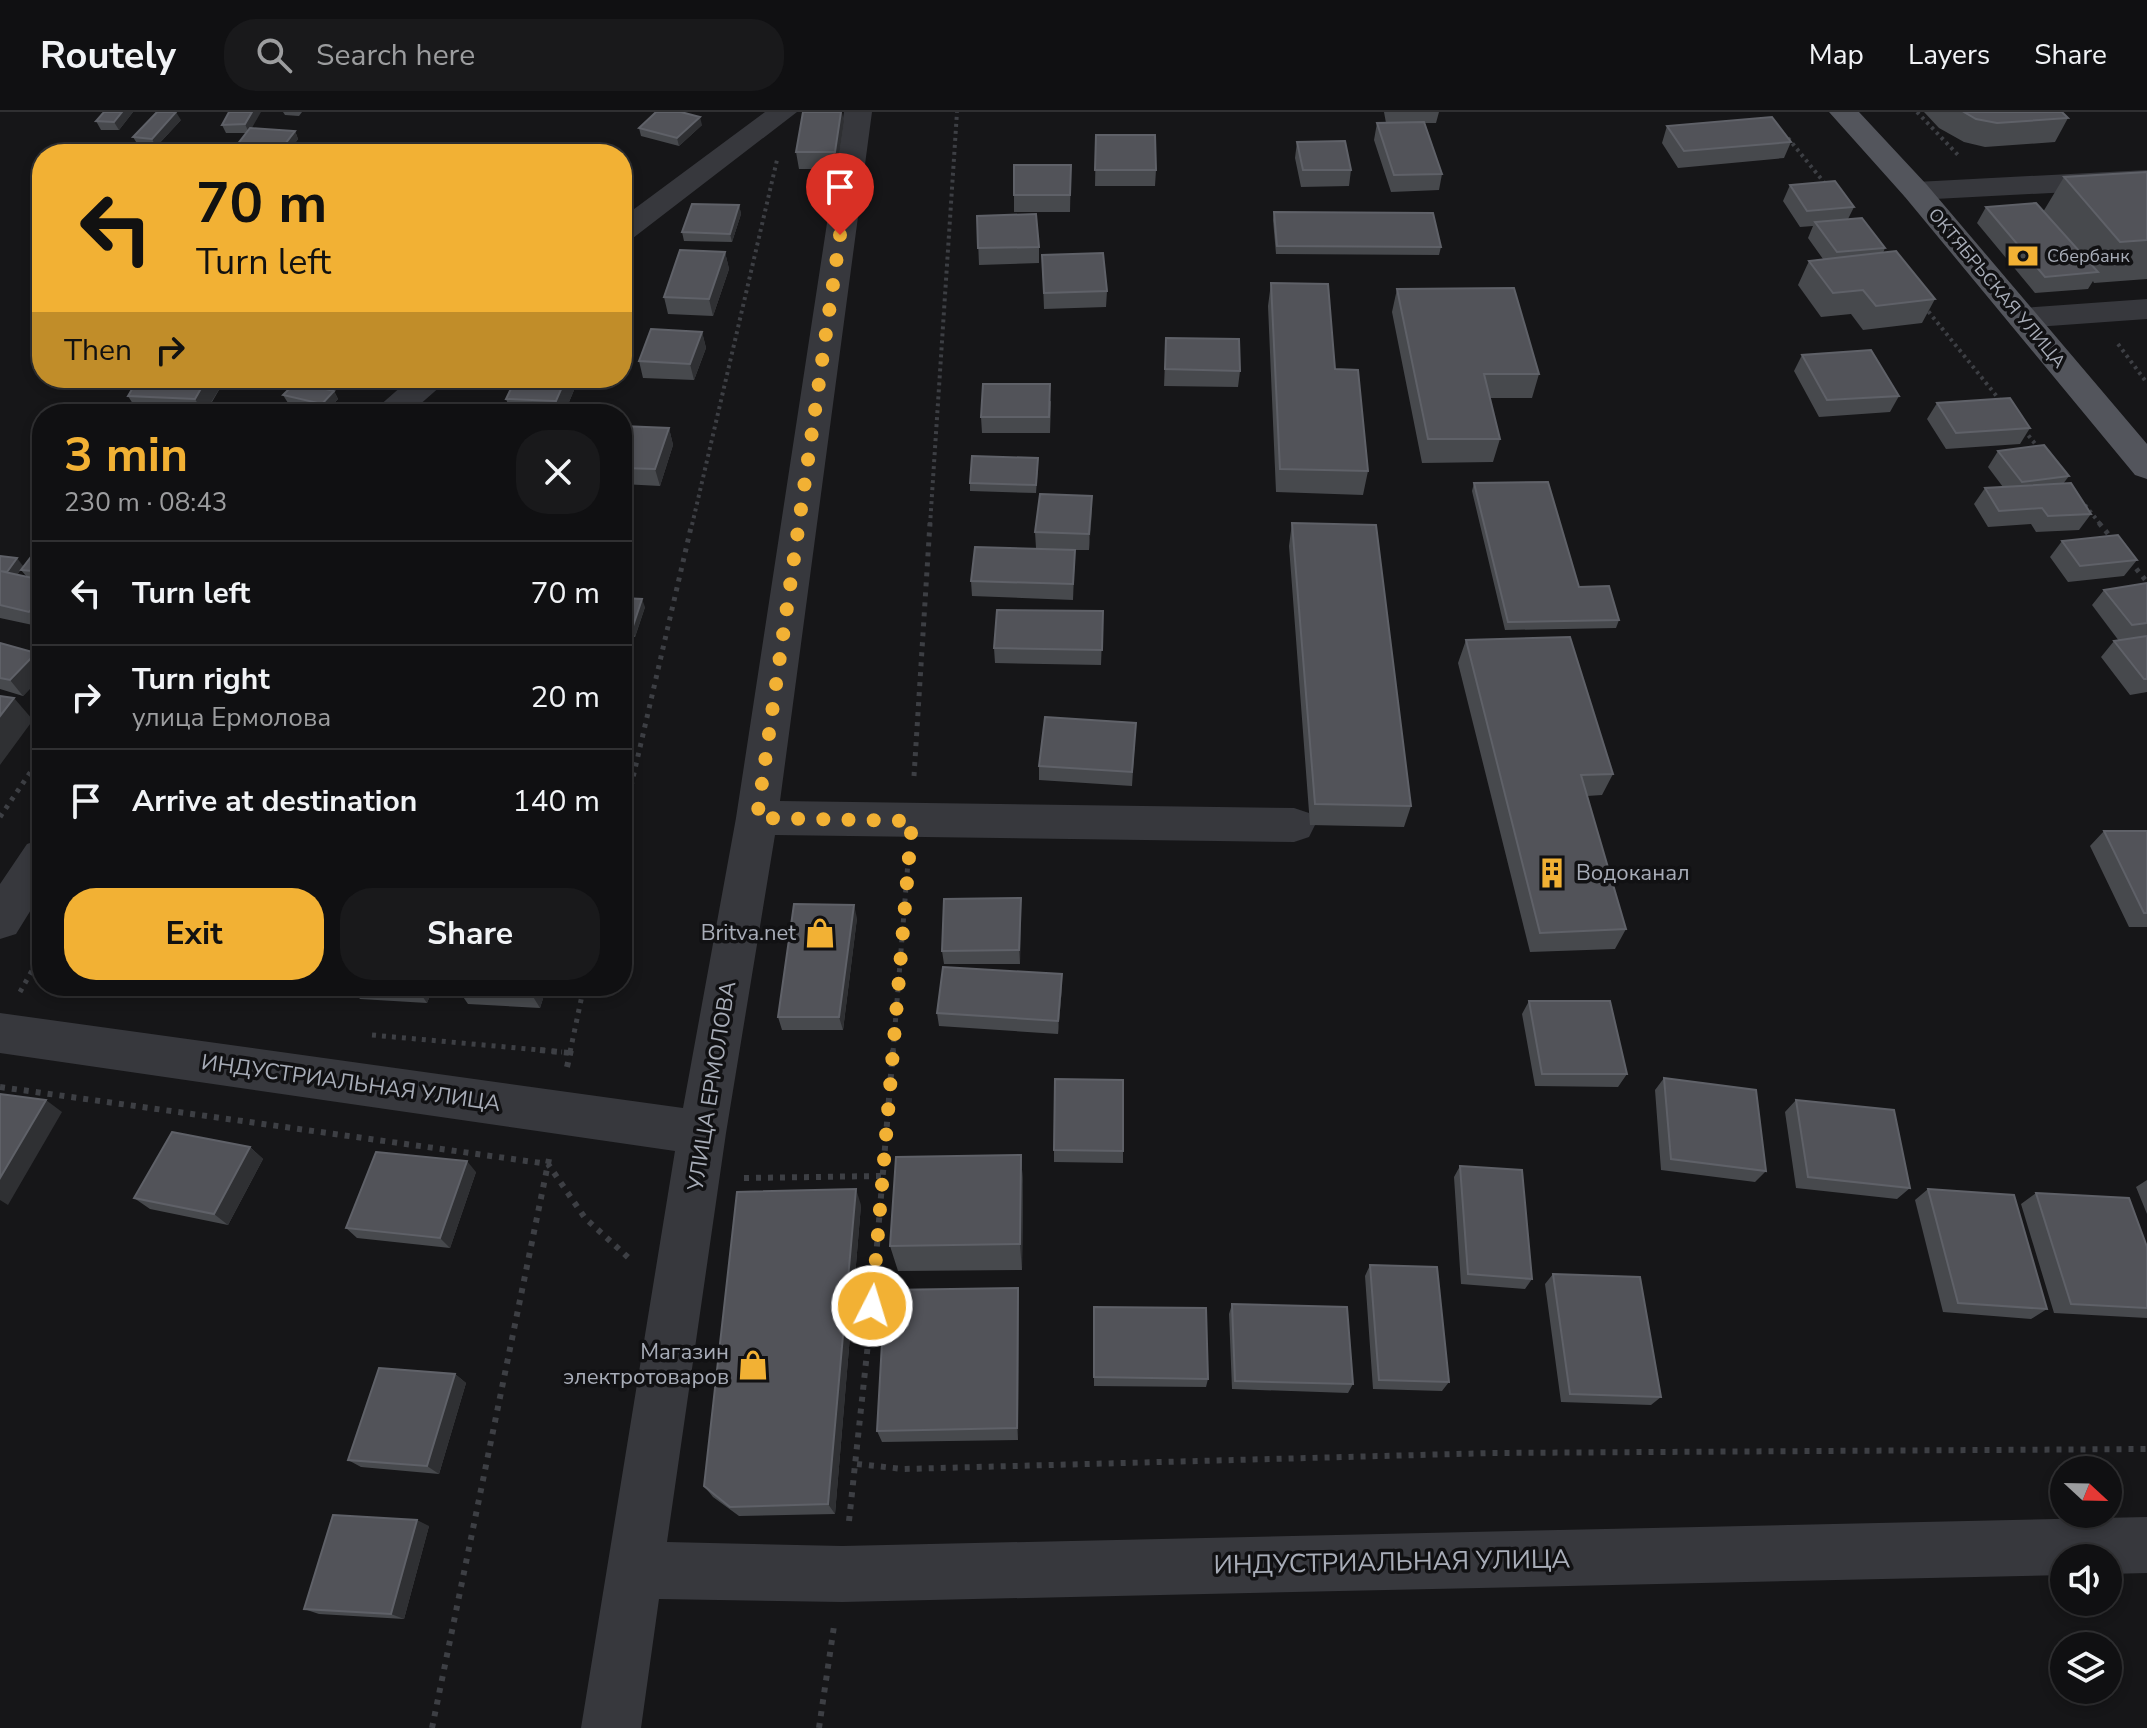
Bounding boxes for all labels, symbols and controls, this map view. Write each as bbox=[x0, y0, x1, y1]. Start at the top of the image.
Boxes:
search box bbox=[224, 19, 784, 91]
text: Routely bbox=[40, 30, 176, 81]
icon: search bbox=[252, 33, 296, 77]
text: Search here bbox=[316, 35, 475, 76]
text: Map bbox=[1809, 36, 1864, 74]
text: Layers bbox=[1908, 36, 1990, 74]
text: Share bbox=[2034, 36, 2107, 74]
pin bbox=[806, 153, 874, 235]
text: 70 m bbox=[196, 165, 327, 242]
icon: arrive bbox=[818, 165, 862, 209]
icon: left bbox=[64, 176, 168, 280]
street label: ОКТЯБРЬСКАЯ УЛИЦА bbox=[1923, 203, 2071, 373]
text: Turn left bbox=[196, 238, 331, 287]
bank icon: Сбербанк bbox=[2006, 239, 2040, 273]
place label: Сбербанк bbox=[2047, 244, 2130, 268]
icon: right bbox=[148, 328, 192, 372]
text: Then bbox=[64, 330, 132, 371]
text: 3 min bbox=[64, 422, 188, 488]
button: close bbox=[516, 430, 600, 514]
text: 230 m · 08:43 bbox=[64, 485, 227, 520]
icon: left bbox=[64, 571, 108, 615]
text: Turn left bbox=[132, 573, 250, 614]
text: 70 m bbox=[531, 573, 600, 614]
text: Turn right bbox=[132, 659, 270, 700]
icon: right bbox=[64, 675, 108, 719]
text: 20 m bbox=[531, 677, 600, 718]
text: улица Ермолова bbox=[132, 700, 331, 735]
icon: arrive bbox=[64, 779, 108, 823]
text: Arrive at destination bbox=[132, 781, 417, 822]
text: 140 m bbox=[513, 781, 600, 822]
building icon: Водоканал bbox=[1535, 856, 1569, 890]
place label: Водоканал bbox=[1576, 858, 1690, 888]
button: Exit bbox=[64, 888, 324, 980]
button: Share bbox=[340, 888, 600, 980]
shop icon: Britva.net bbox=[803, 916, 837, 950]
place label: Britva.net bbox=[701, 918, 796, 948]
street label: УЛИЦА ЕРМОЛОВА bbox=[680, 979, 743, 1194]
street label: ИНДУСТРИАЛЬНАЯ УЛИЦА bbox=[199, 1047, 503, 1119]
position arrow bbox=[830, 1264, 914, 1348]
place label: Магазин электротоваров bbox=[563, 1337, 729, 1392]
shop icon: Магазин электротоваров bbox=[736, 1348, 770, 1382]
north arrow bbox=[2050, 1456, 2122, 1528]
map controls bbox=[2050, 1456, 2122, 1704]
street label: ИНДУСТРИАЛЬНАЯ УЛИЦА bbox=[1213, 1541, 1571, 1583]
button: sound bbox=[2050, 1544, 2122, 1616]
button: layers bbox=[2050, 1632, 2122, 1704]

